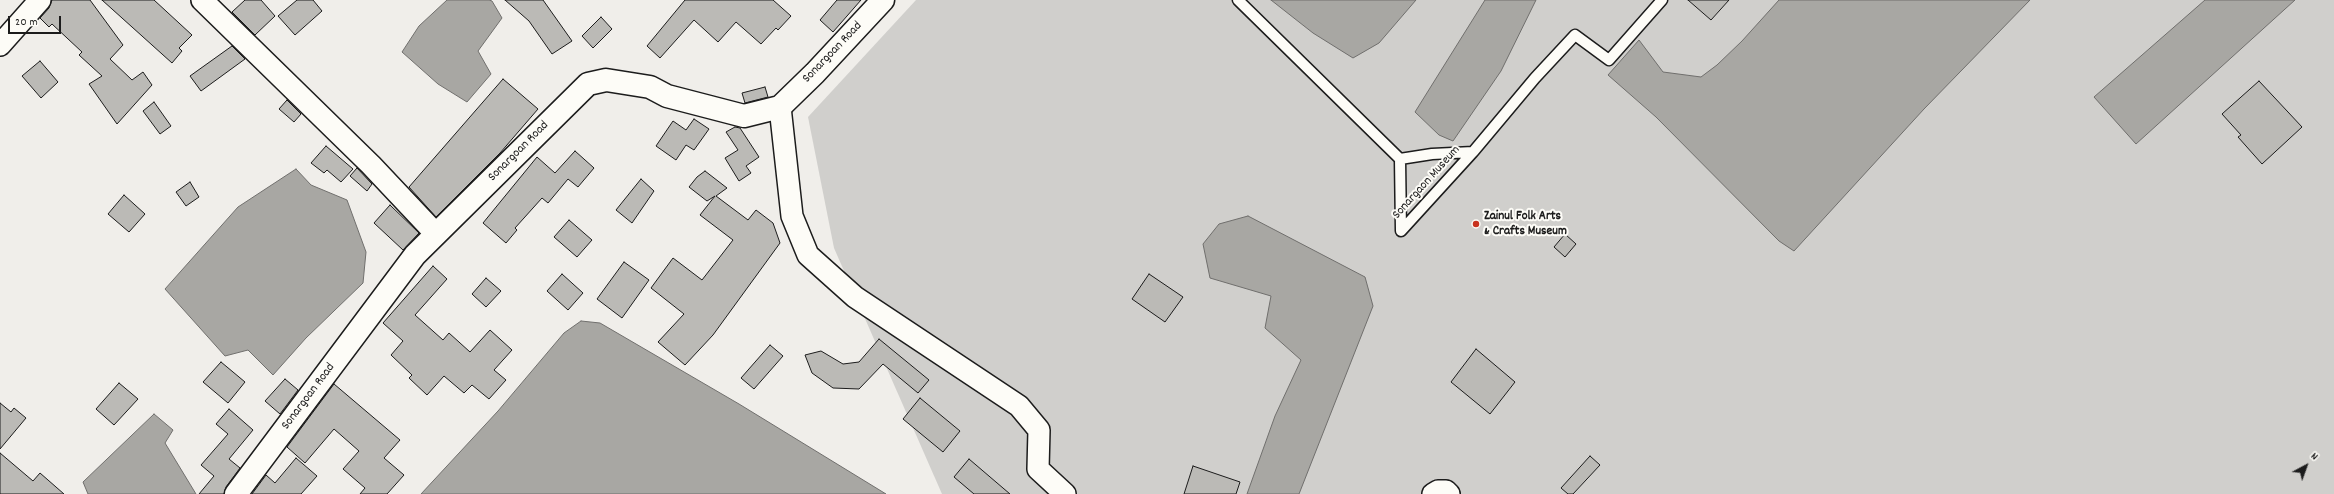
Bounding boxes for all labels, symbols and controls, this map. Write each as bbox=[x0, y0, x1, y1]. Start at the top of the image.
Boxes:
scale bar bbox=[10, 8, 63, 34]
text: 20 m bbox=[15, 14, 38, 31]
street label: Sonargoan Road bbox=[800, 19, 866, 87]
street label: Sonargoan Road bbox=[485, 118, 553, 186]
street label: Sonargaon Museum bbox=[1390, 143, 1464, 223]
place label: Zainul Folk Arts & Crafts Museum bbox=[1484, 209, 1567, 240]
marker: Zainul Folk Arts & Crafts Museum bbox=[1471, 219, 1481, 229]
street label: Sonargoan Road bbox=[279, 361, 339, 433]
north arrow bbox=[2286, 446, 2326, 486]
text: N bbox=[2307, 449, 2321, 465]

